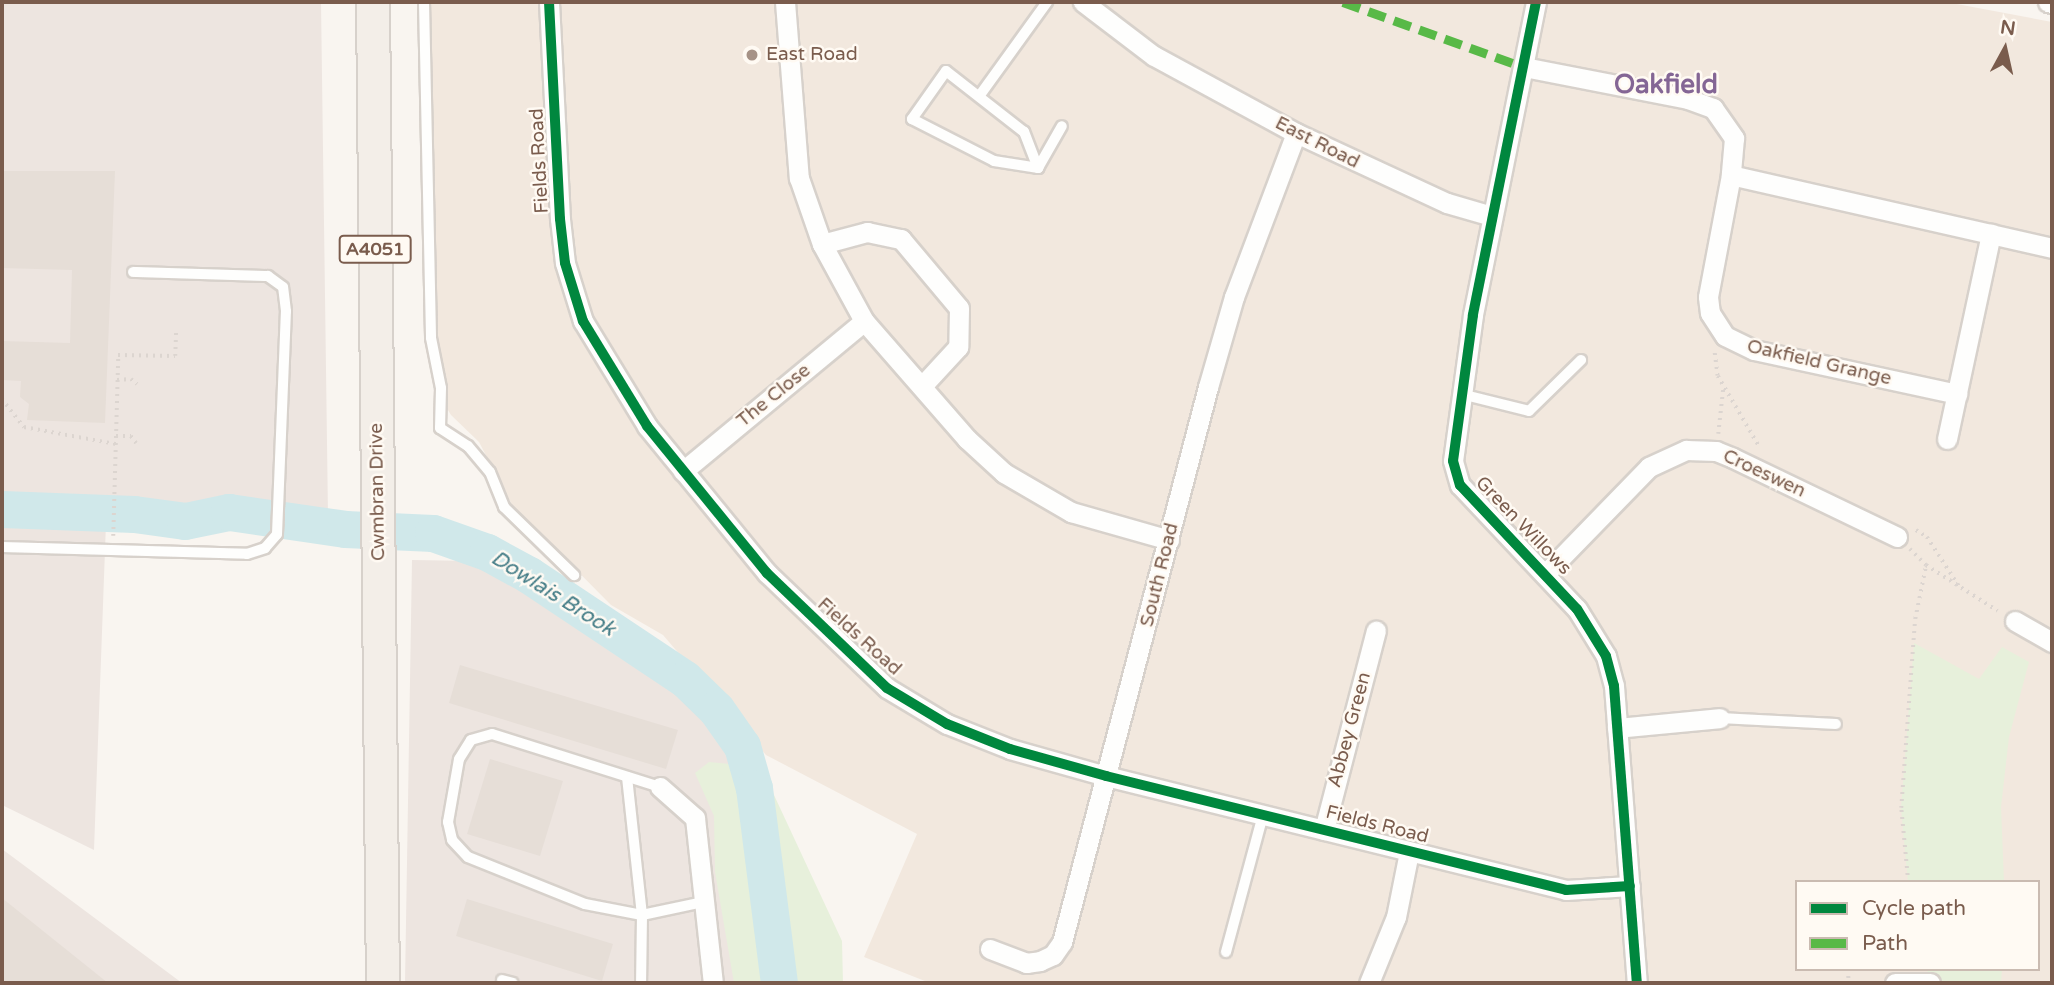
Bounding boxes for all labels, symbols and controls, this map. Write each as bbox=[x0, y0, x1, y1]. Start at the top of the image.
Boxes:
north arrow bbox=[1970, 14, 2040, 84]
text: N bbox=[1999, 16, 2017, 40]
place label: East Road bbox=[766, 44, 858, 66]
marker: East Road bbox=[744, 47, 760, 63]
district label: Oakfield bbox=[1614, 69, 1718, 101]
street label: Fields Road bbox=[526, 108, 554, 214]
street label: East Road bbox=[1271, 112, 1363, 174]
road number: A4051 bbox=[338, 234, 412, 264]
street label: Oakfield Grange bbox=[1745, 335, 1893, 391]
street label: The Close bbox=[733, 359, 815, 433]
street label: Cwmbran Drive bbox=[365, 423, 391, 561]
street label: Croeswen bbox=[1719, 445, 1809, 503]
street label: Green Willows bbox=[1470, 472, 1576, 580]
street label: South Road bbox=[1136, 521, 1184, 629]
water label: Dowlais Brook bbox=[486, 546, 620, 642]
street label: Fields Road bbox=[812, 593, 906, 681]
street label: Abbey Green bbox=[1324, 670, 1376, 790]
street label: Fields Road bbox=[1323, 801, 1431, 849]
legend bbox=[1795, 880, 2040, 971]
text: Cycle path bbox=[1862, 896, 1966, 921]
text: Path bbox=[1862, 931, 1908, 956]

